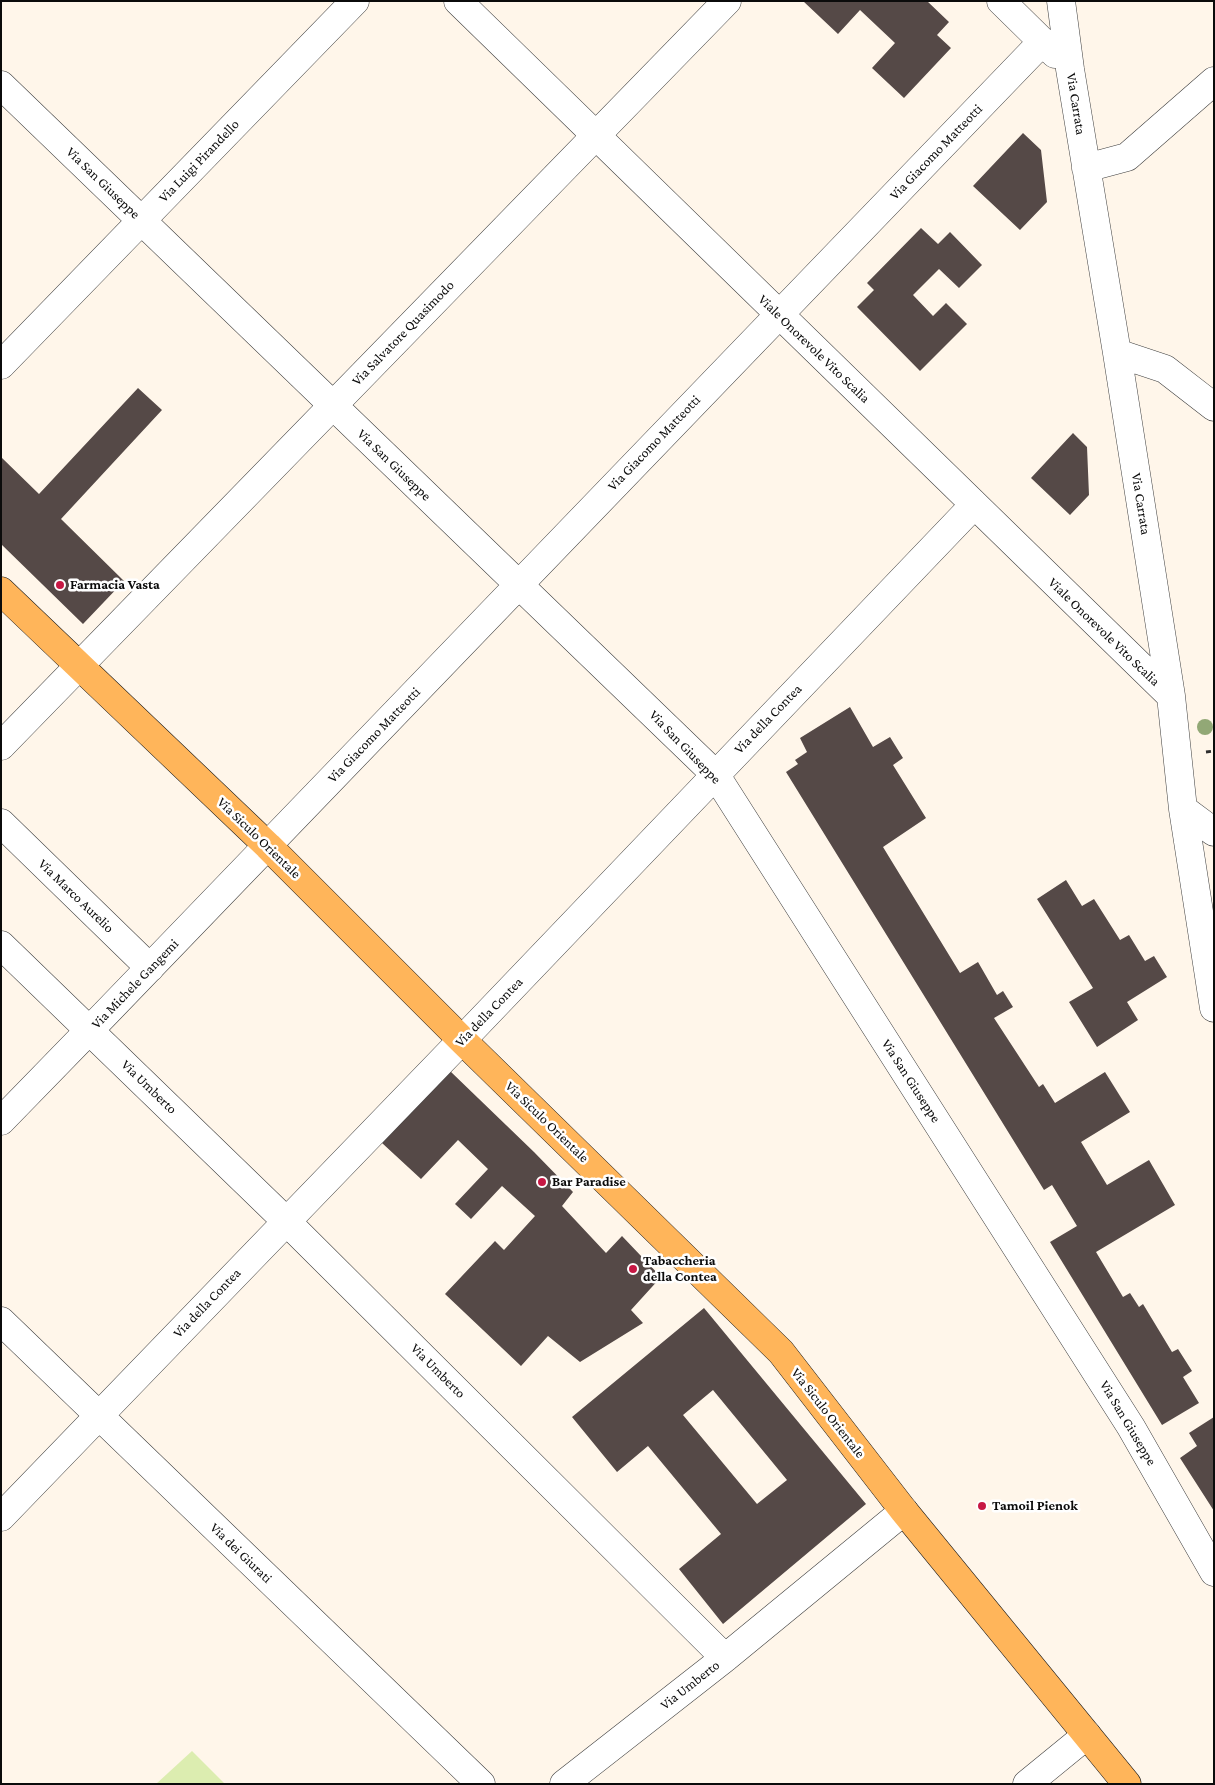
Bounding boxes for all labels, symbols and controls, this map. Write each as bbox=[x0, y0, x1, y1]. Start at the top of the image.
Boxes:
street label: Via Carrata bbox=[1063, 72, 1089, 136]
street label: Via Giacomo Matteotti bbox=[886, 101, 986, 203]
street label: Via Luigi Pirandello bbox=[155, 116, 243, 206]
street label: Via San Giuseppe bbox=[63, 144, 143, 222]
street label: Via Salvatore Quasimodo bbox=[348, 277, 458, 389]
street label: Viale Onorevole Vito Scalia bbox=[755, 291, 873, 407]
street label: Via Giacomo Matteotti bbox=[604, 392, 704, 494]
street label: Via San Giuseppe bbox=[354, 426, 434, 504]
street label: Via Carrata bbox=[1128, 472, 1154, 536]
street label: Viale Onorevole Vito Scalia bbox=[1045, 574, 1163, 690]
place label: Farmacia Vasta bbox=[70, 577, 160, 593]
marker: Farmacia Vasta bbox=[54, 579, 66, 591]
street label: Via della Contea bbox=[731, 681, 805, 757]
street label: Via Giacomo Matteotti bbox=[324, 684, 424, 786]
street label: Via San Giuseppe bbox=[646, 707, 724, 787]
street label: Via Siculo Orientale bbox=[214, 794, 304, 882]
street label: Via Marco Aurelio bbox=[35, 856, 117, 936]
street label: Via Michele Gangemi bbox=[88, 936, 182, 1032]
street label: Via della Contea bbox=[452, 974, 526, 1050]
street label: Via San Giuseppe bbox=[878, 1036, 944, 1126]
street label: Via Umberto bbox=[118, 1056, 180, 1118]
street label: Via Siculo Orientale bbox=[502, 1078, 592, 1166]
place label: Bar Paradise bbox=[552, 1174, 626, 1190]
marker: Bar Paradise bbox=[536, 1176, 548, 1188]
place label: Tabaccheria della Contea bbox=[643, 1253, 717, 1285]
marker: Tabaccheria della Contea bbox=[627, 1263, 639, 1275]
street label: Via della Contea bbox=[170, 1265, 244, 1341]
street label: Via Umberto bbox=[407, 1340, 469, 1402]
street label: Via Siculo Orientale bbox=[788, 1365, 868, 1461]
street label: Via San Giuseppe bbox=[1096, 1377, 1160, 1469]
place label: Tamoil Pienok bbox=[992, 1498, 1078, 1514]
marker: Tamoil Pienok bbox=[976, 1500, 988, 1512]
street label: Via dei Giurati bbox=[206, 1519, 276, 1587]
street label: Via Umberto bbox=[657, 1657, 723, 1713]

